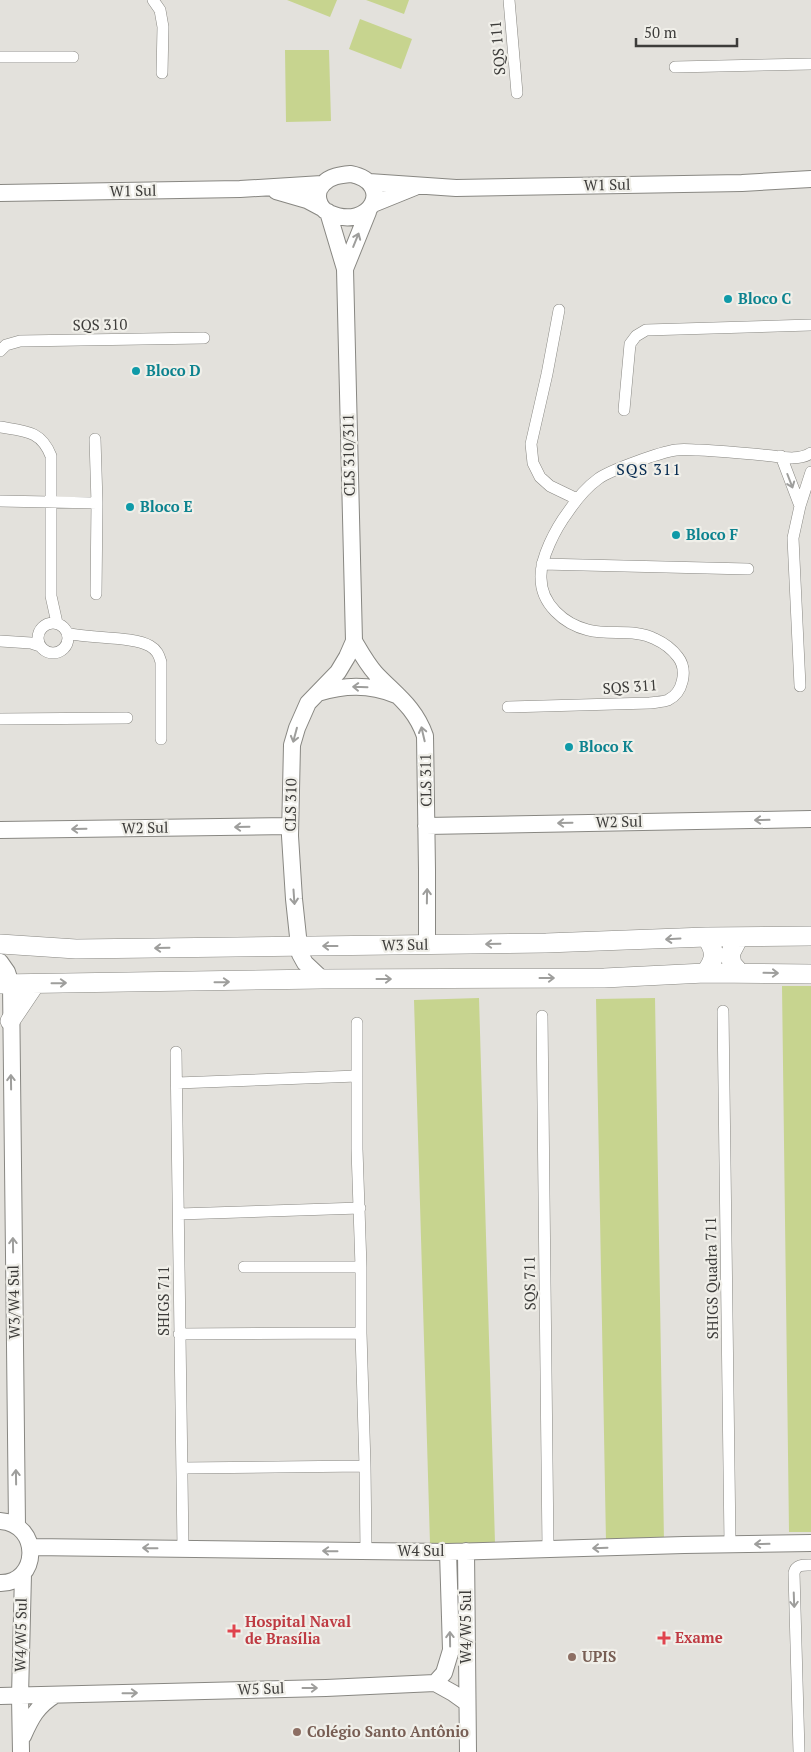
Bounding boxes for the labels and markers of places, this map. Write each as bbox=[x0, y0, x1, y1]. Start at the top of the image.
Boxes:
place label: Bloco C bbox=[738, 288, 791, 308]
marker: Bloco C bbox=[722, 293, 734, 305]
place label: Bloco D bbox=[146, 360, 201, 380]
marker: Bloco D bbox=[130, 365, 142, 377]
place label: Bloco E bbox=[140, 496, 193, 516]
marker: Bloco E bbox=[124, 501, 136, 513]
place label: Bloco F bbox=[686, 524, 739, 544]
marker: Bloco F bbox=[670, 529, 682, 541]
place label: Bloco K bbox=[579, 736, 634, 756]
marker: Bloco K bbox=[563, 741, 575, 753]
place label: Hospital Naval de Brasília bbox=[245, 1611, 351, 1648]
marker: Hospital Naval de Brasília bbox=[227, 1624, 241, 1638]
place label: Exame bbox=[675, 1627, 723, 1647]
marker: Exame bbox=[657, 1631, 671, 1645]
place label: UPIS bbox=[582, 1646, 616, 1666]
marker: UPIS bbox=[566, 1651, 578, 1663]
place label: Colégio Santo Antônio bbox=[307, 1721, 469, 1741]
marker: Colégio Santo Antônio bbox=[291, 1726, 303, 1738]

